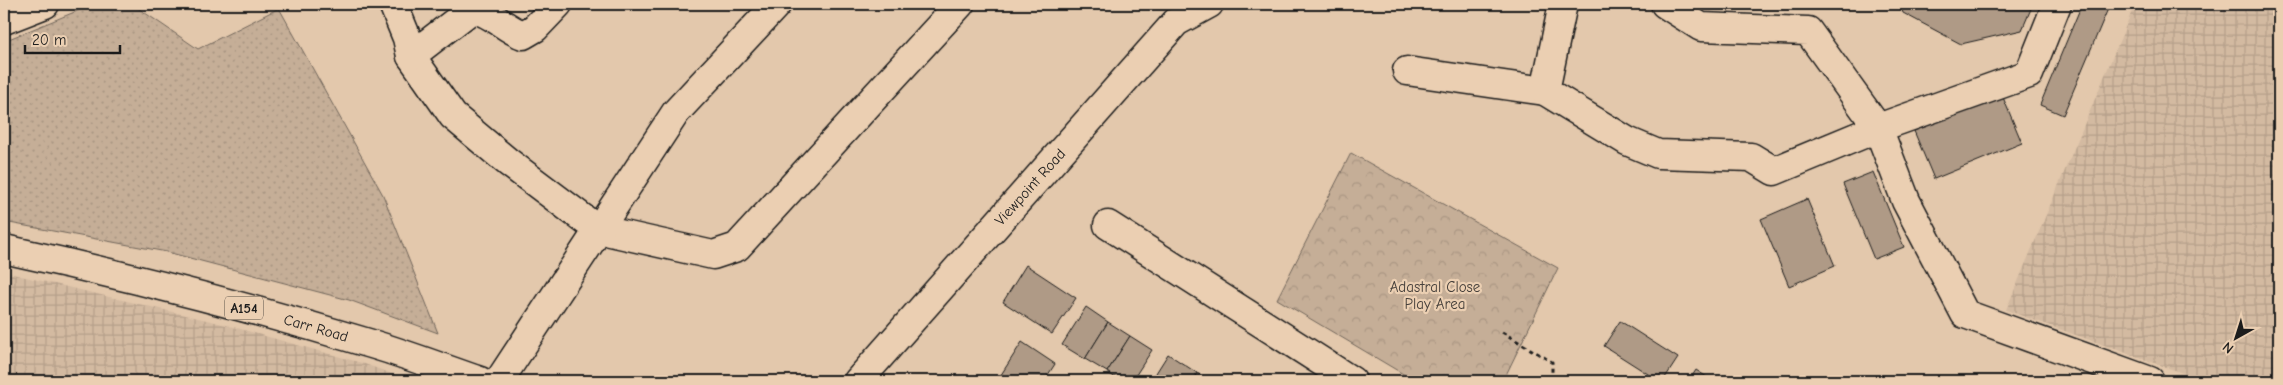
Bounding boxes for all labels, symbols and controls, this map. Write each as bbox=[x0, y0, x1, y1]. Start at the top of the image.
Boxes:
scale bar bbox=[25, 22, 120, 54]
text: 20 m bbox=[32, 31, 66, 49]
street label: Viewpoint Road bbox=[991, 145, 1069, 229]
park label: Adastral Close Play Area bbox=[1390, 278, 1481, 313]
road number: A154 bbox=[225, 296, 263, 320]
street label: Carr Road bbox=[282, 310, 350, 346]
north arrow bbox=[2210, 312, 2260, 362]
text: N bbox=[2219, 338, 2237, 357]

